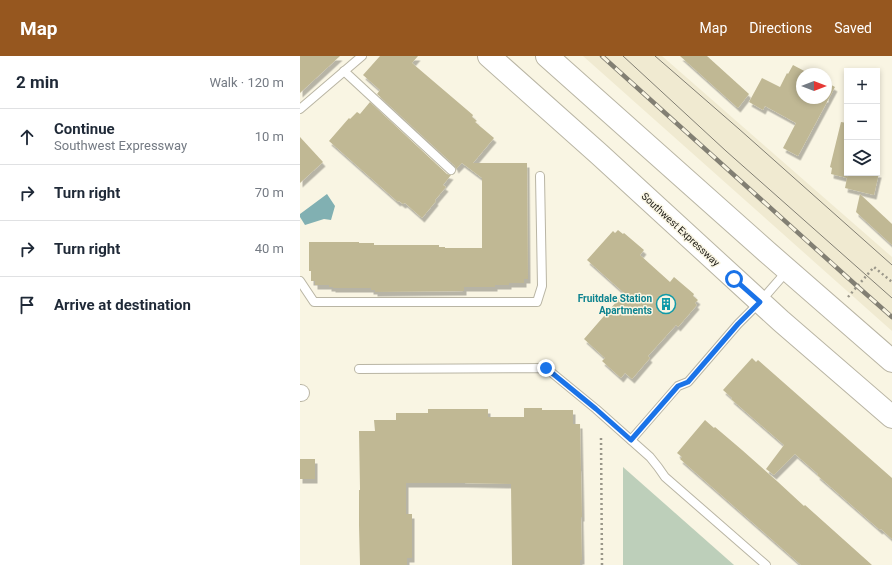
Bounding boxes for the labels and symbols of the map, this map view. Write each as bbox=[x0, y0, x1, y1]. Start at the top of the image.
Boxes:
north arrow bbox=[796, 68, 832, 104]
street label: Southwest Expressway bbox=[639, 190, 722, 269]
route start bbox=[725, 270, 743, 288]
place label: Fruitdale Station Apartments bbox=[578, 293, 652, 316]
building icon: Fruitdale Station Apartments bbox=[655, 293, 677, 315]
route end bbox=[537, 359, 555, 377]

